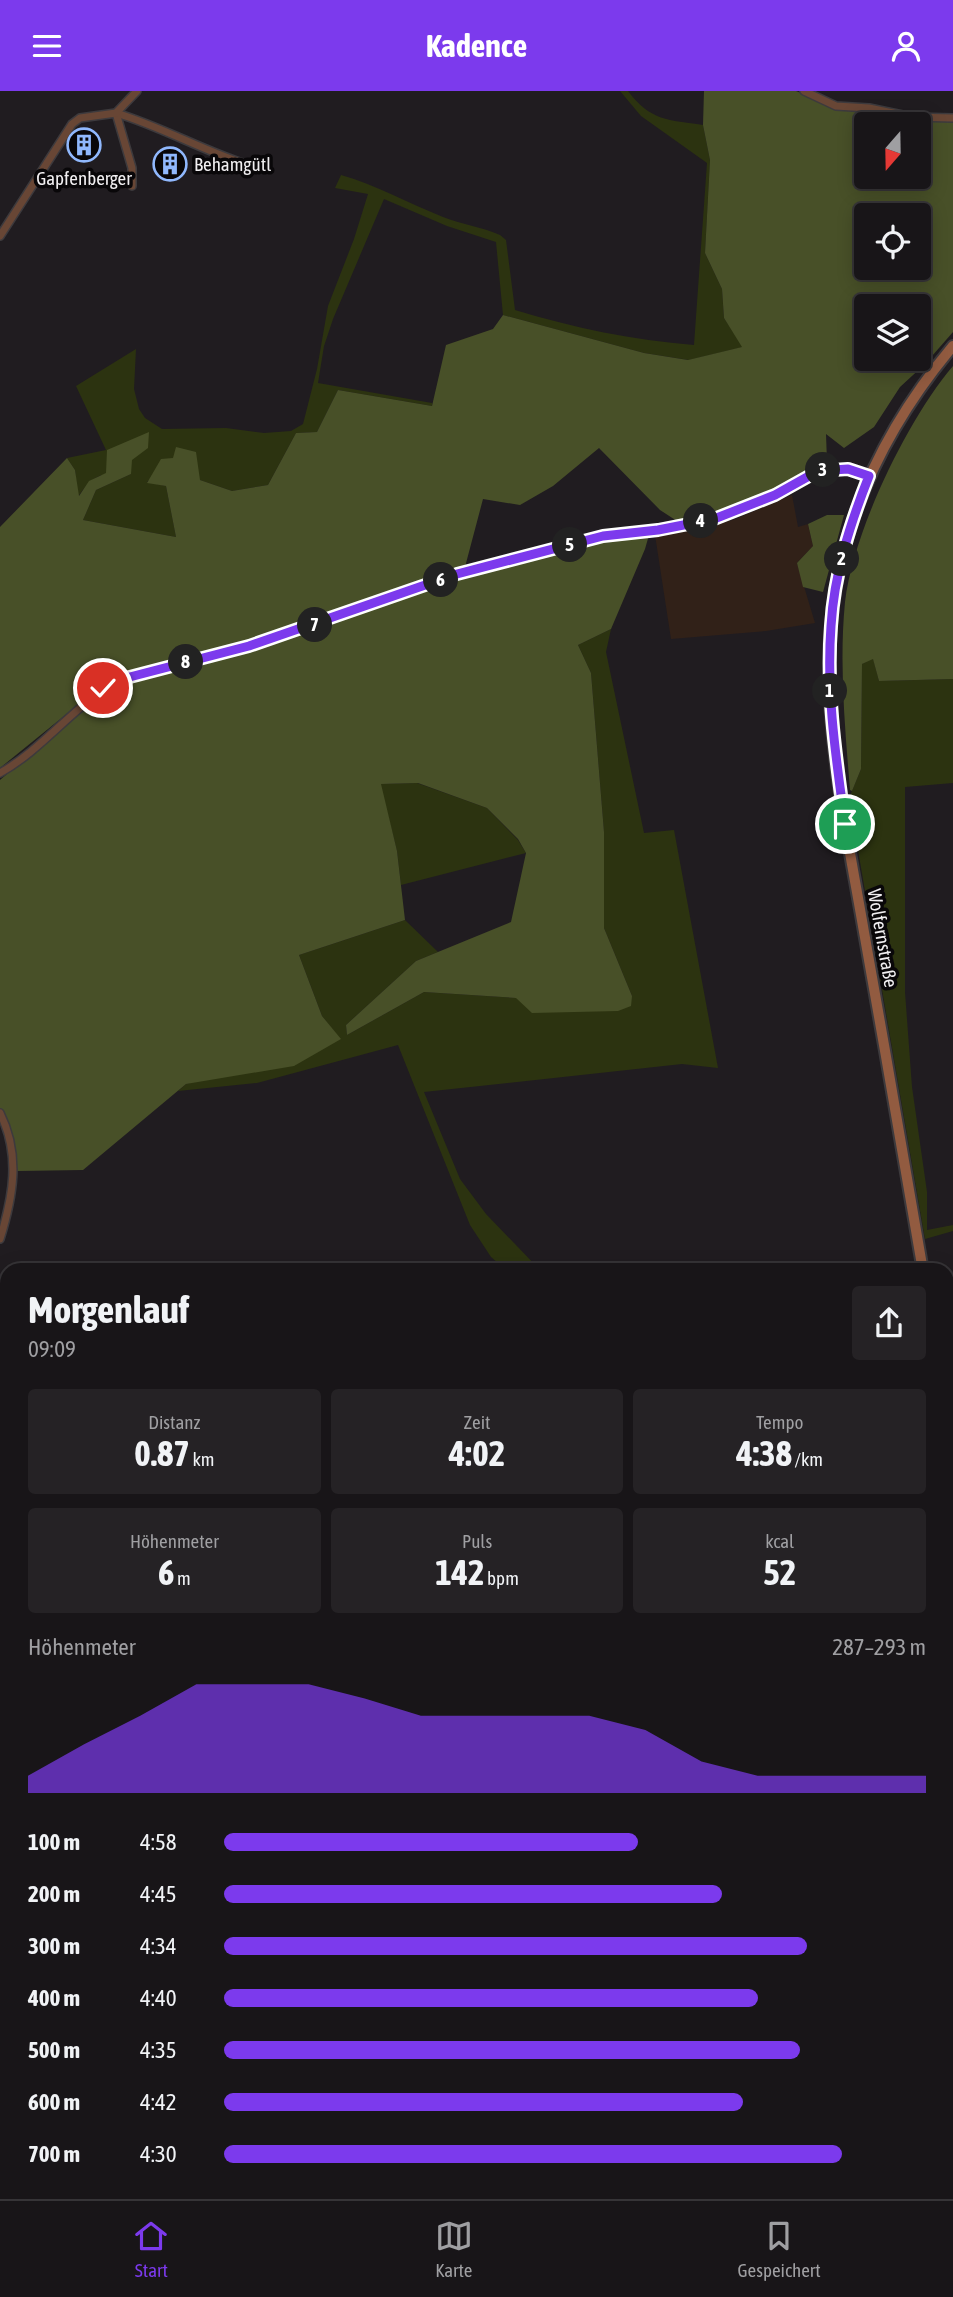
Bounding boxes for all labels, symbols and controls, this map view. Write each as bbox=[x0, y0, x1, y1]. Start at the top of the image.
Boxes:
icon: menu bbox=[28, 27, 66, 65]
text: Kadence bbox=[426, 27, 527, 64]
icon: person bbox=[887, 27, 925, 65]
north arrow bbox=[854, 112, 931, 189]
map controls bbox=[854, 112, 931, 371]
building icon: Gapfenberger bbox=[65, 126, 103, 164]
building icon: Behamgütl bbox=[151, 145, 189, 183]
place label: Behamgütl bbox=[194, 153, 271, 175]
place label: Gapfenberger bbox=[36, 167, 132, 189]
button: locate bbox=[854, 203, 931, 280]
button: layers bbox=[854, 294, 931, 371]
pin: 3 bbox=[806, 453, 840, 487]
text: 3 bbox=[818, 458, 827, 480]
pin: 4 bbox=[684, 503, 718, 539]
text: 4 bbox=[696, 509, 705, 531]
pin: 5 bbox=[552, 527, 588, 563]
text: 5 bbox=[565, 533, 574, 555]
pin: 2 bbox=[824, 541, 860, 577]
text: 2 bbox=[837, 547, 846, 569]
pin: 6 bbox=[424, 563, 458, 597]
text: 6 bbox=[436, 568, 445, 590]
pin: 7 bbox=[298, 607, 332, 643]
text: 7 bbox=[310, 613, 319, 635]
pin: 8 bbox=[168, 645, 204, 679]
text: 8 bbox=[181, 650, 190, 672]
pin bbox=[73, 658, 133, 718]
icon: check bbox=[84, 669, 122, 707]
pin: 1 bbox=[812, 673, 848, 709]
text: 1 bbox=[825, 679, 834, 701]
pin bbox=[815, 794, 875, 854]
icon: arrive bbox=[826, 805, 864, 843]
street label: Wolfernstraße bbox=[864, 887, 902, 989]
button: share bbox=[852, 1286, 926, 1360]
text: Morgenlauf bbox=[28, 1288, 189, 1331]
text: 09:09 bbox=[28, 1336, 76, 1362]
text: Distanz bbox=[148, 1411, 200, 1433]
text: Zeit bbox=[463, 1411, 491, 1433]
text: Tempo bbox=[756, 1411, 803, 1433]
text: 0.87 bbox=[134, 1433, 190, 1473]
text: 4:02 bbox=[449, 1433, 505, 1473]
text: 4:38 bbox=[736, 1433, 792, 1473]
text: km bbox=[190, 1448, 214, 1470]
text: /km bbox=[792, 1448, 823, 1470]
text: Höhenmeter bbox=[130, 1530, 219, 1552]
text: Puls bbox=[462, 1530, 492, 1552]
text: kcal bbox=[765, 1530, 794, 1552]
text: 6 bbox=[158, 1552, 174, 1592]
text: 142 bbox=[435, 1552, 485, 1592]
text: 52 bbox=[763, 1552, 796, 1592]
text: m bbox=[174, 1567, 191, 1589]
text: bpm bbox=[485, 1567, 519, 1589]
text: Höhenmeter bbox=[28, 1634, 136, 1660]
text: 287–293 m bbox=[832, 1634, 926, 1660]
text: 100 m bbox=[28, 1829, 80, 1855]
text: 4:58 bbox=[140, 1829, 177, 1855]
text: 200 m bbox=[28, 1881, 80, 1907]
text: 4:45 bbox=[140, 1881, 177, 1907]
text: 300 m bbox=[28, 1933, 80, 1959]
text: 4:34 bbox=[140, 1933, 177, 1959]
text: 400 m bbox=[28, 1985, 80, 2011]
text: 4:40 bbox=[140, 1985, 177, 2011]
text: 500 m bbox=[28, 2037, 80, 2063]
text: 4:35 bbox=[140, 2037, 177, 2063]
text: 600 m bbox=[28, 2089, 80, 2115]
text: 4:42 bbox=[140, 2089, 177, 2115]
text: 700 m bbox=[28, 2141, 80, 2167]
text: 4:30 bbox=[140, 2141, 177, 2167]
tab: Start bbox=[132, 2217, 170, 2281]
tab: Karte bbox=[435, 2217, 473, 2281]
tab: Gespeichert bbox=[738, 2217, 821, 2281]

